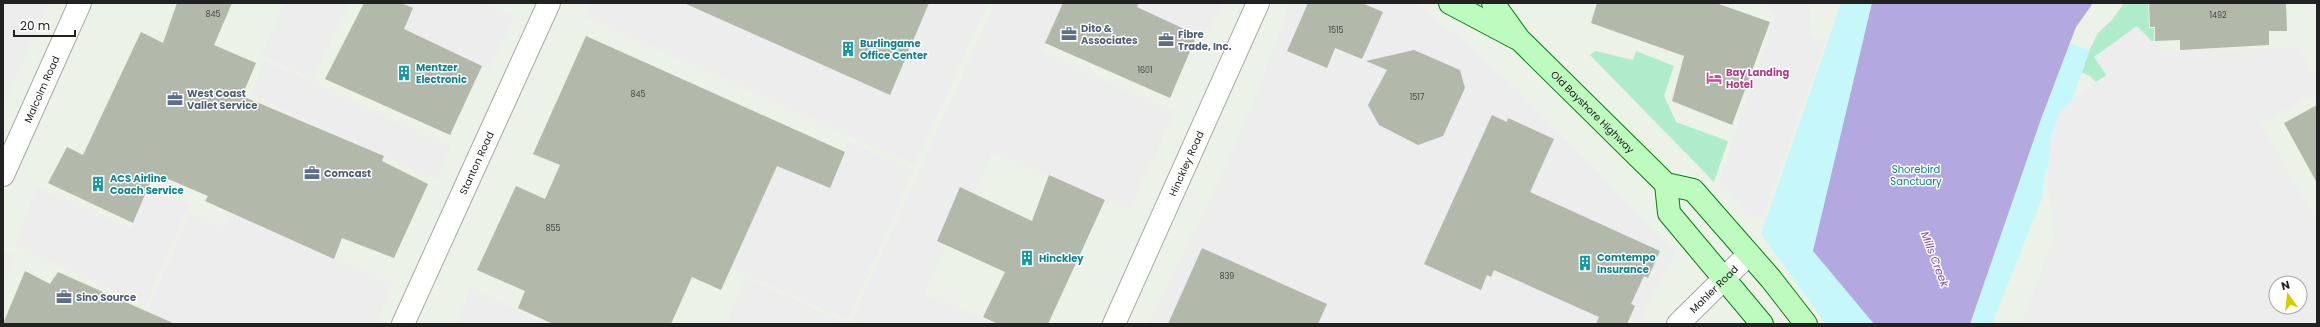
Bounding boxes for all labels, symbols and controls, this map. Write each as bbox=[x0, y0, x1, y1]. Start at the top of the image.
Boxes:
house number: 845 bbox=[205, 9, 221, 20]
house number: 1492 bbox=[2209, 10, 2227, 21]
scale bar bbox=[14, 12, 75, 38]
text: 20 m bbox=[20, 17, 50, 34]
place label: Dito & Associates bbox=[1081, 21, 1138, 48]
office icon: Dito & Associates bbox=[1060, 25, 1078, 43]
house number: 1515 bbox=[1328, 25, 1344, 36]
place label: Fibre Trade, Inc. bbox=[1178, 27, 1232, 54]
office icon: Fibre Trade, Inc. bbox=[1157, 31, 1175, 49]
place label: Burlingame Office Center bbox=[860, 36, 928, 63]
building icon: Burlingame Office Center bbox=[839, 40, 857, 58]
street label: Malcolm Road bbox=[20, 53, 63, 125]
place label: Mentzer Electronic bbox=[416, 60, 467, 87]
building icon: Mentzer Electronic bbox=[395, 64, 413, 82]
house number: 1601 bbox=[1137, 65, 1153, 76]
place label: Bay Landing Hotel bbox=[1726, 65, 1790, 92]
street label: Old Bayshore Highway bbox=[1548, 67, 1638, 157]
hotel icon: Bay Landing Hotel bbox=[1705, 69, 1723, 87]
place label: West Coast Vallet Service bbox=[187, 86, 257, 113]
house number: 845 bbox=[630, 89, 646, 100]
office icon: West Coast Vallet Service bbox=[166, 90, 184, 108]
house number: 1517 bbox=[1410, 92, 1425, 103]
street label: Hinckley Road bbox=[1165, 128, 1207, 198]
street label: Stanton Road bbox=[455, 129, 497, 197]
park label: Shorebird Sanctuary bbox=[1890, 162, 1942, 189]
office icon: Comcast bbox=[303, 164, 321, 182]
place label: Comcast bbox=[324, 166, 371, 181]
place label: ACS Airline Coach Service bbox=[110, 171, 184, 198]
building icon: ACS Airline Coach Service bbox=[89, 175, 107, 193]
house number: 855 bbox=[545, 223, 561, 234]
water label: Mills Creek bbox=[1917, 229, 1953, 290]
building icon: Hinckley bbox=[1018, 249, 1036, 267]
place label: Comtempo Insurance bbox=[1597, 250, 1656, 277]
place label: Hinckley bbox=[1039, 251, 1084, 266]
building icon: Comtempo Insurance bbox=[1576, 254, 1594, 272]
street label: Mahler Road bbox=[1686, 261, 1741, 316]
house number: 839 bbox=[1220, 271, 1234, 282]
north arrow bbox=[2268, 275, 2308, 315]
text: N bbox=[2279, 277, 2291, 294]
office icon: Sino Source bbox=[55, 288, 73, 306]
place label: Sino Source bbox=[76, 290, 136, 305]

